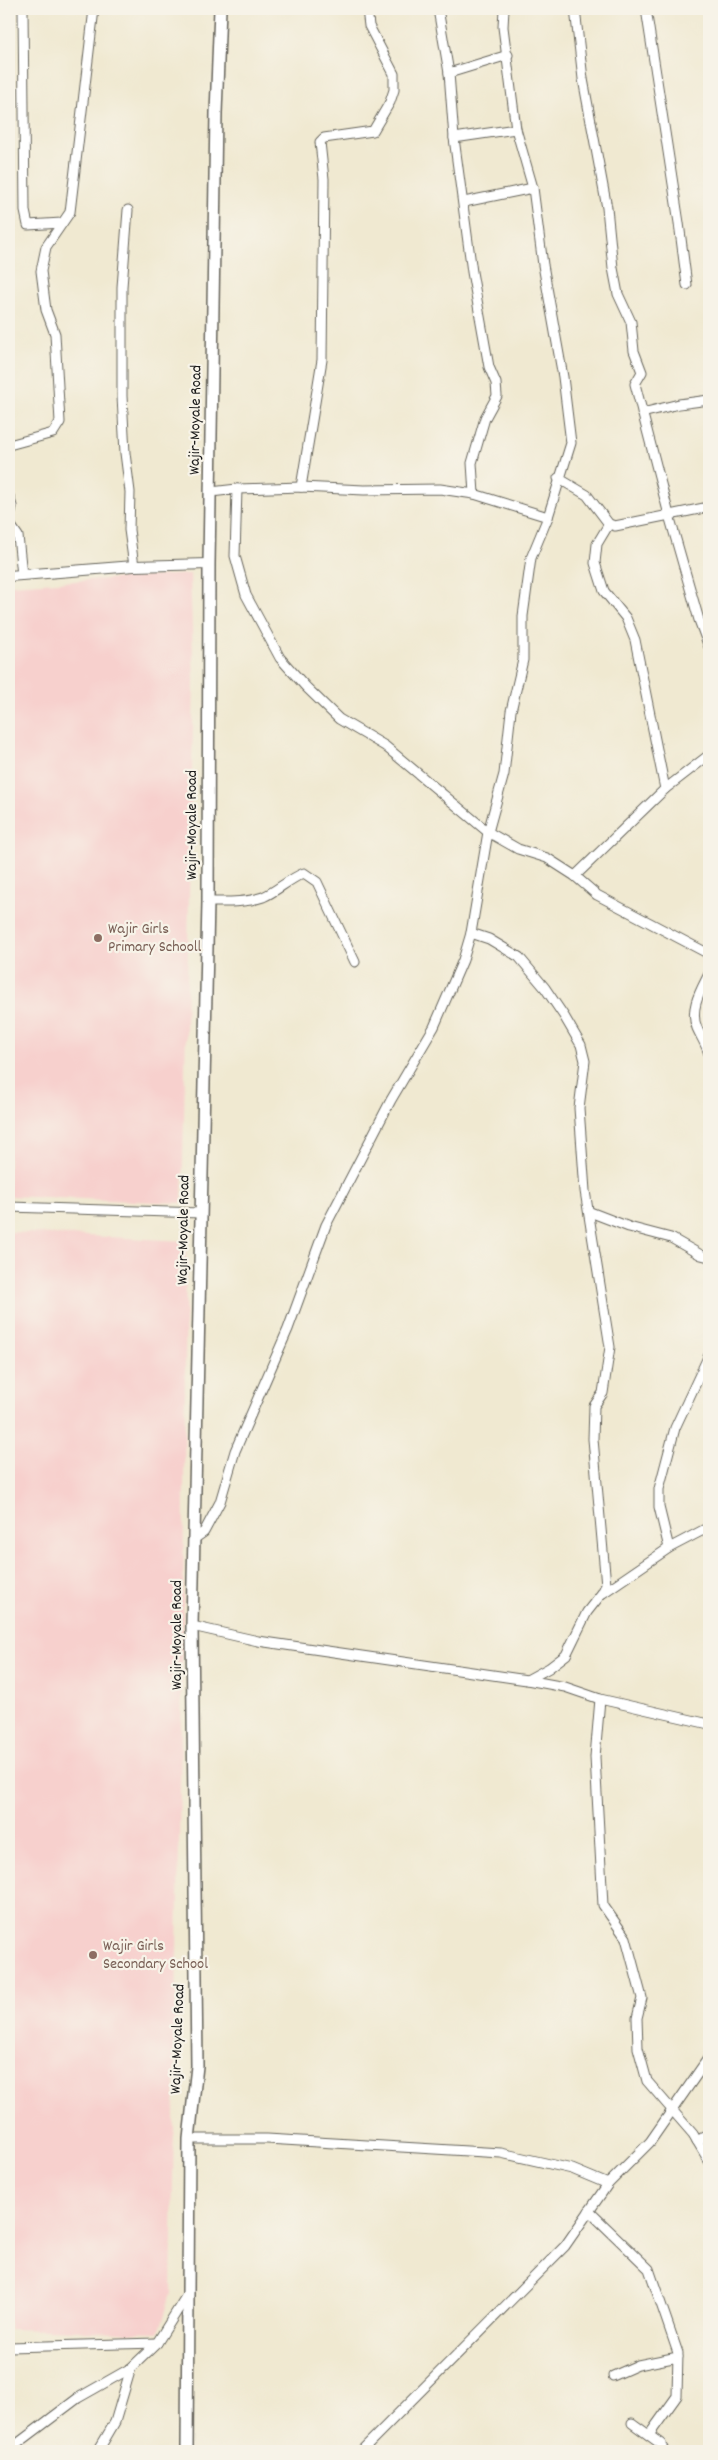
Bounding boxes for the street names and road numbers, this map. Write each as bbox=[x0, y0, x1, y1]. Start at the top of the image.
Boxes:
street label: Wajir-Moyale Road bbox=[184, 365, 208, 475]
street label: Wajir-Moyale Road bbox=[181, 770, 204, 880]
street label: Wajir-Moyale Road bbox=[172, 1175, 196, 1285]
street label: Wajir-Moyale Road bbox=[166, 1580, 189, 1690]
street label: Wajir-Moyale Road bbox=[165, 1984, 191, 2094]

